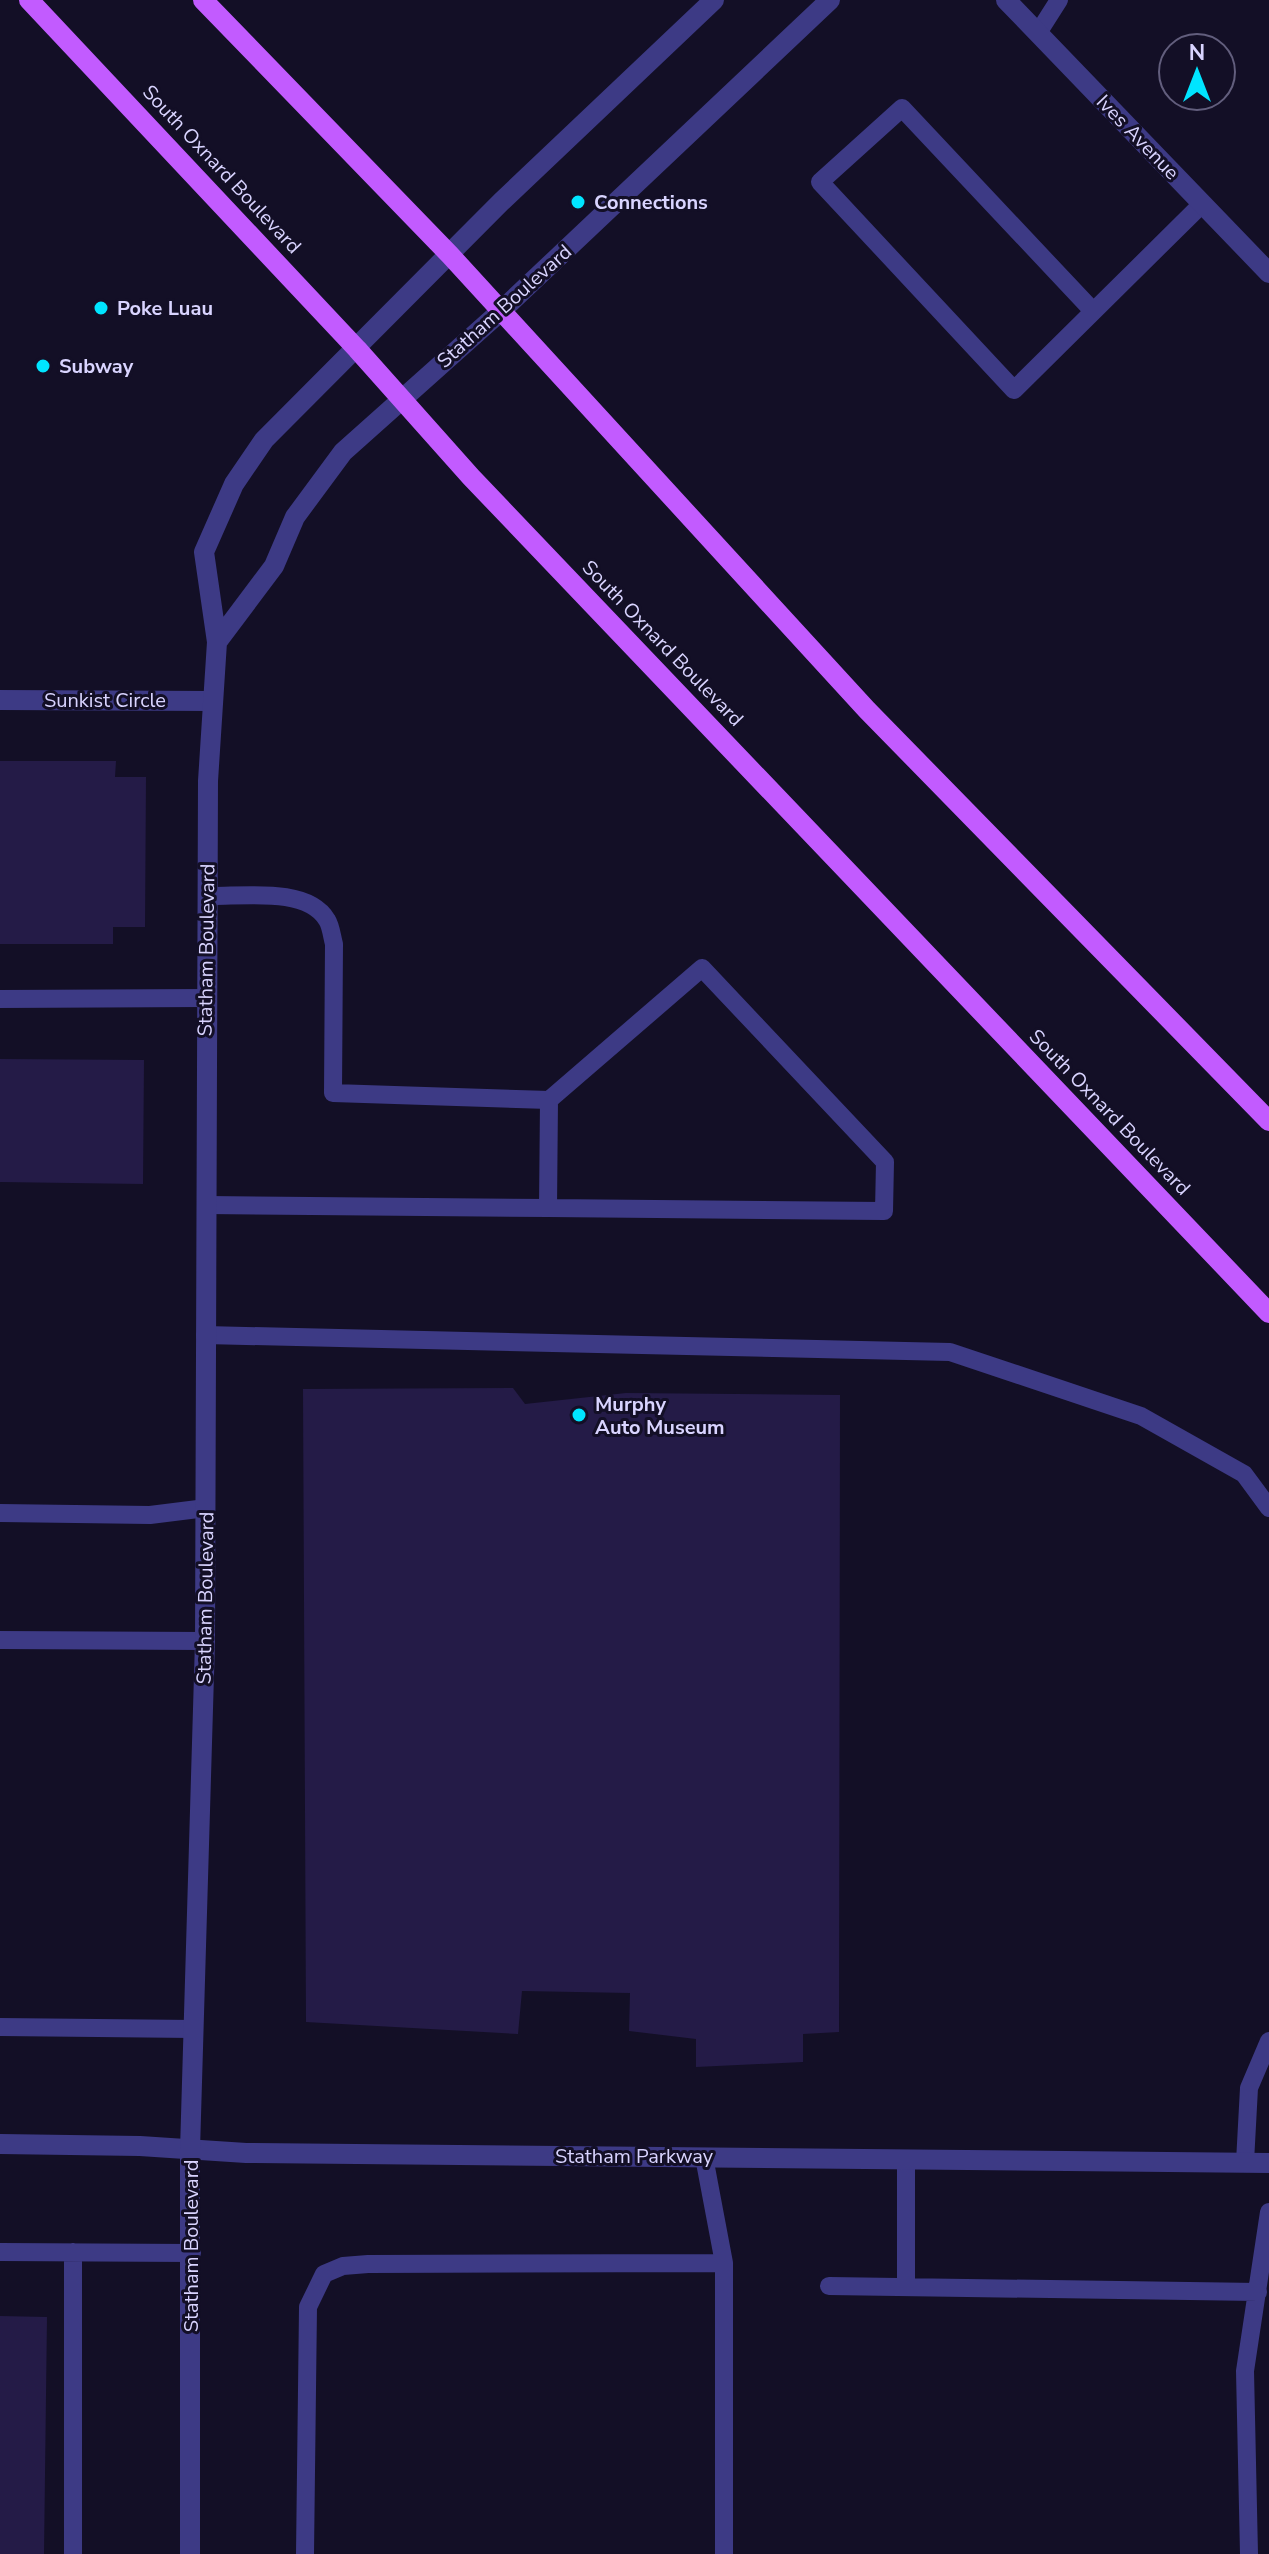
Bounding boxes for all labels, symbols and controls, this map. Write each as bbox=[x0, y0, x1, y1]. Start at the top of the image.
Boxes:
north arrow bbox=[1157, 32, 1237, 112]
text: N bbox=[1189, 38, 1205, 68]
street label: South Oxnard Boulevard bbox=[136, 79, 307, 259]
street label: Ives Avenue bbox=[1090, 89, 1185, 186]
place label: Connections bbox=[594, 189, 708, 216]
marker: Connections bbox=[569, 193, 587, 211]
street label: Statham Boulevard bbox=[431, 239, 578, 374]
place label: Poke Luau bbox=[117, 295, 213, 322]
marker: Poke Luau bbox=[92, 299, 110, 317]
place label: Subway bbox=[59, 353, 134, 380]
marker: Subway bbox=[34, 357, 52, 375]
street label: South Oxnard Boulevard bbox=[576, 554, 749, 732]
street label: Sunkist Circle bbox=[44, 687, 166, 714]
street label: Statham Boulevard bbox=[191, 863, 222, 1037]
street label: South Oxnard Boulevard bbox=[1023, 1023, 1196, 1201]
place label: Murphy Auto Museum bbox=[595, 1391, 725, 1441]
marker: Murphy Auto Museum bbox=[570, 1406, 588, 1424]
street label: Statham Boulevard bbox=[190, 1511, 221, 1685]
street label: Statham Parkway bbox=[555, 2143, 714, 2170]
street label: Statham Boulevard bbox=[178, 2160, 205, 2332]

